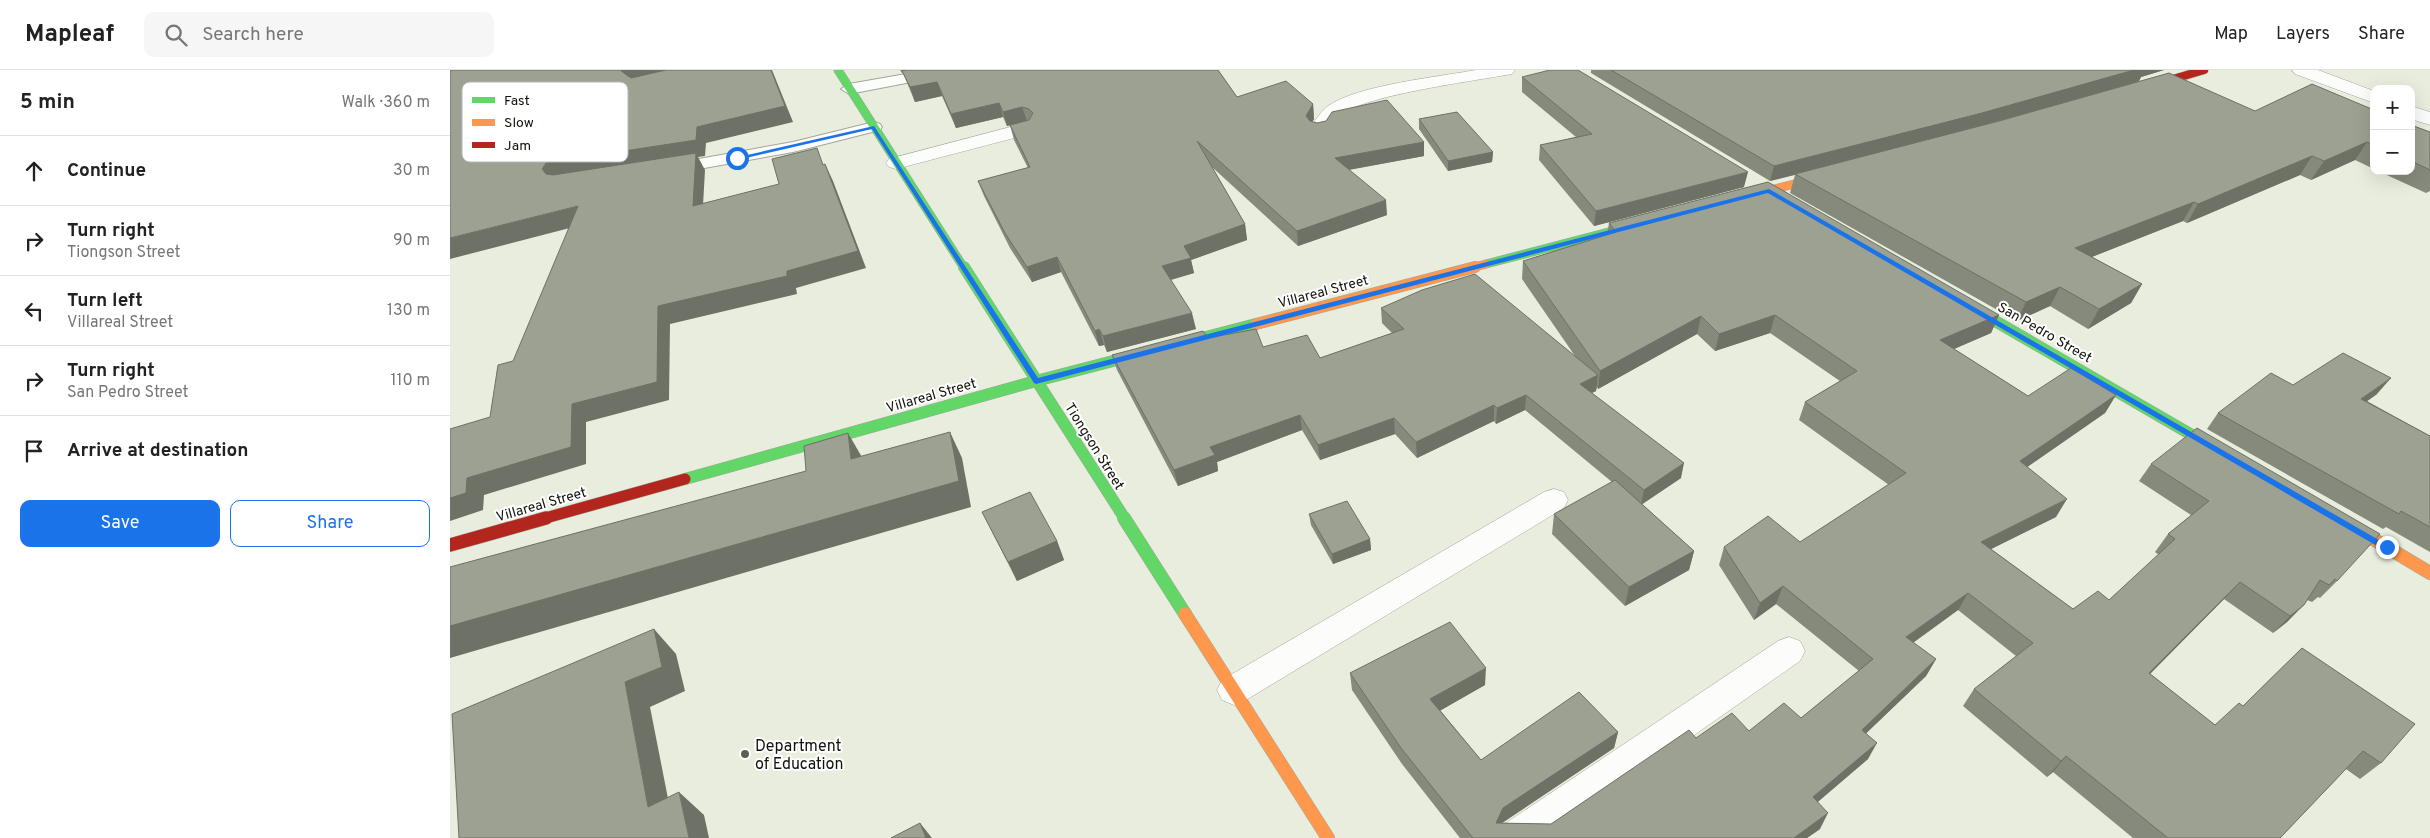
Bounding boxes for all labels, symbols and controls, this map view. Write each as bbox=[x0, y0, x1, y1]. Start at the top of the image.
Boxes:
search box bbox=[144, 12, 494, 57]
text: Mapleaf bbox=[25, 20, 114, 50]
icon: search bbox=[162, 21, 190, 49]
text: Search here bbox=[202, 23, 304, 47]
text: Map bbox=[2214, 23, 2248, 46]
text: Layers bbox=[2276, 23, 2330, 46]
text: Share bbox=[2358, 23, 2405, 46]
legend bbox=[462, 82, 628, 162]
map controls bbox=[2370, 85, 2415, 175]
button: + bbox=[2370, 85, 2415, 130]
text: 5 min bbox=[20, 89, 75, 116]
text: Walk · 360 m bbox=[342, 93, 430, 113]
text: Fast bbox=[504, 93, 530, 110]
text: Slow bbox=[504, 115, 534, 132]
button: − bbox=[2370, 130, 2415, 175]
text: Jam bbox=[504, 138, 531, 155]
route start bbox=[726, 147, 749, 170]
icon: ahead bbox=[20, 157, 48, 185]
text: Continue bbox=[67, 159, 146, 183]
text: 30 m bbox=[393, 161, 430, 181]
text: Turn right bbox=[67, 219, 155, 243]
icon: right bbox=[20, 227, 48, 255]
text: 90 m bbox=[393, 231, 430, 251]
text: Tiongson Street bbox=[67, 243, 181, 263]
street label: Villareal Street bbox=[1276, 272, 1371, 313]
text: Turn left bbox=[67, 289, 143, 313]
icon: left bbox=[20, 297, 48, 325]
street label: San Pedro Street bbox=[1994, 299, 2095, 367]
text: 130 m bbox=[387, 301, 430, 321]
text: Villareal Street bbox=[67, 313, 173, 333]
text: Turn right bbox=[67, 359, 155, 383]
icon: right bbox=[20, 367, 48, 395]
text: 110 m bbox=[390, 371, 430, 391]
street label: Villareal Street bbox=[884, 375, 978, 417]
text: San Pedro Street bbox=[67, 383, 189, 403]
street label: Tiongson Street bbox=[1060, 400, 1127, 493]
icon: arrive bbox=[20, 437, 48, 465]
text: Arrive at destination bbox=[67, 439, 248, 463]
street label: Villareal Street bbox=[494, 484, 588, 526]
button: Save bbox=[20, 500, 220, 547]
button: Share bbox=[230, 500, 430, 547]
route end bbox=[2376, 536, 2399, 559]
place label: Department of Education bbox=[755, 737, 843, 775]
marker: Department of Education bbox=[739, 748, 751, 760]

